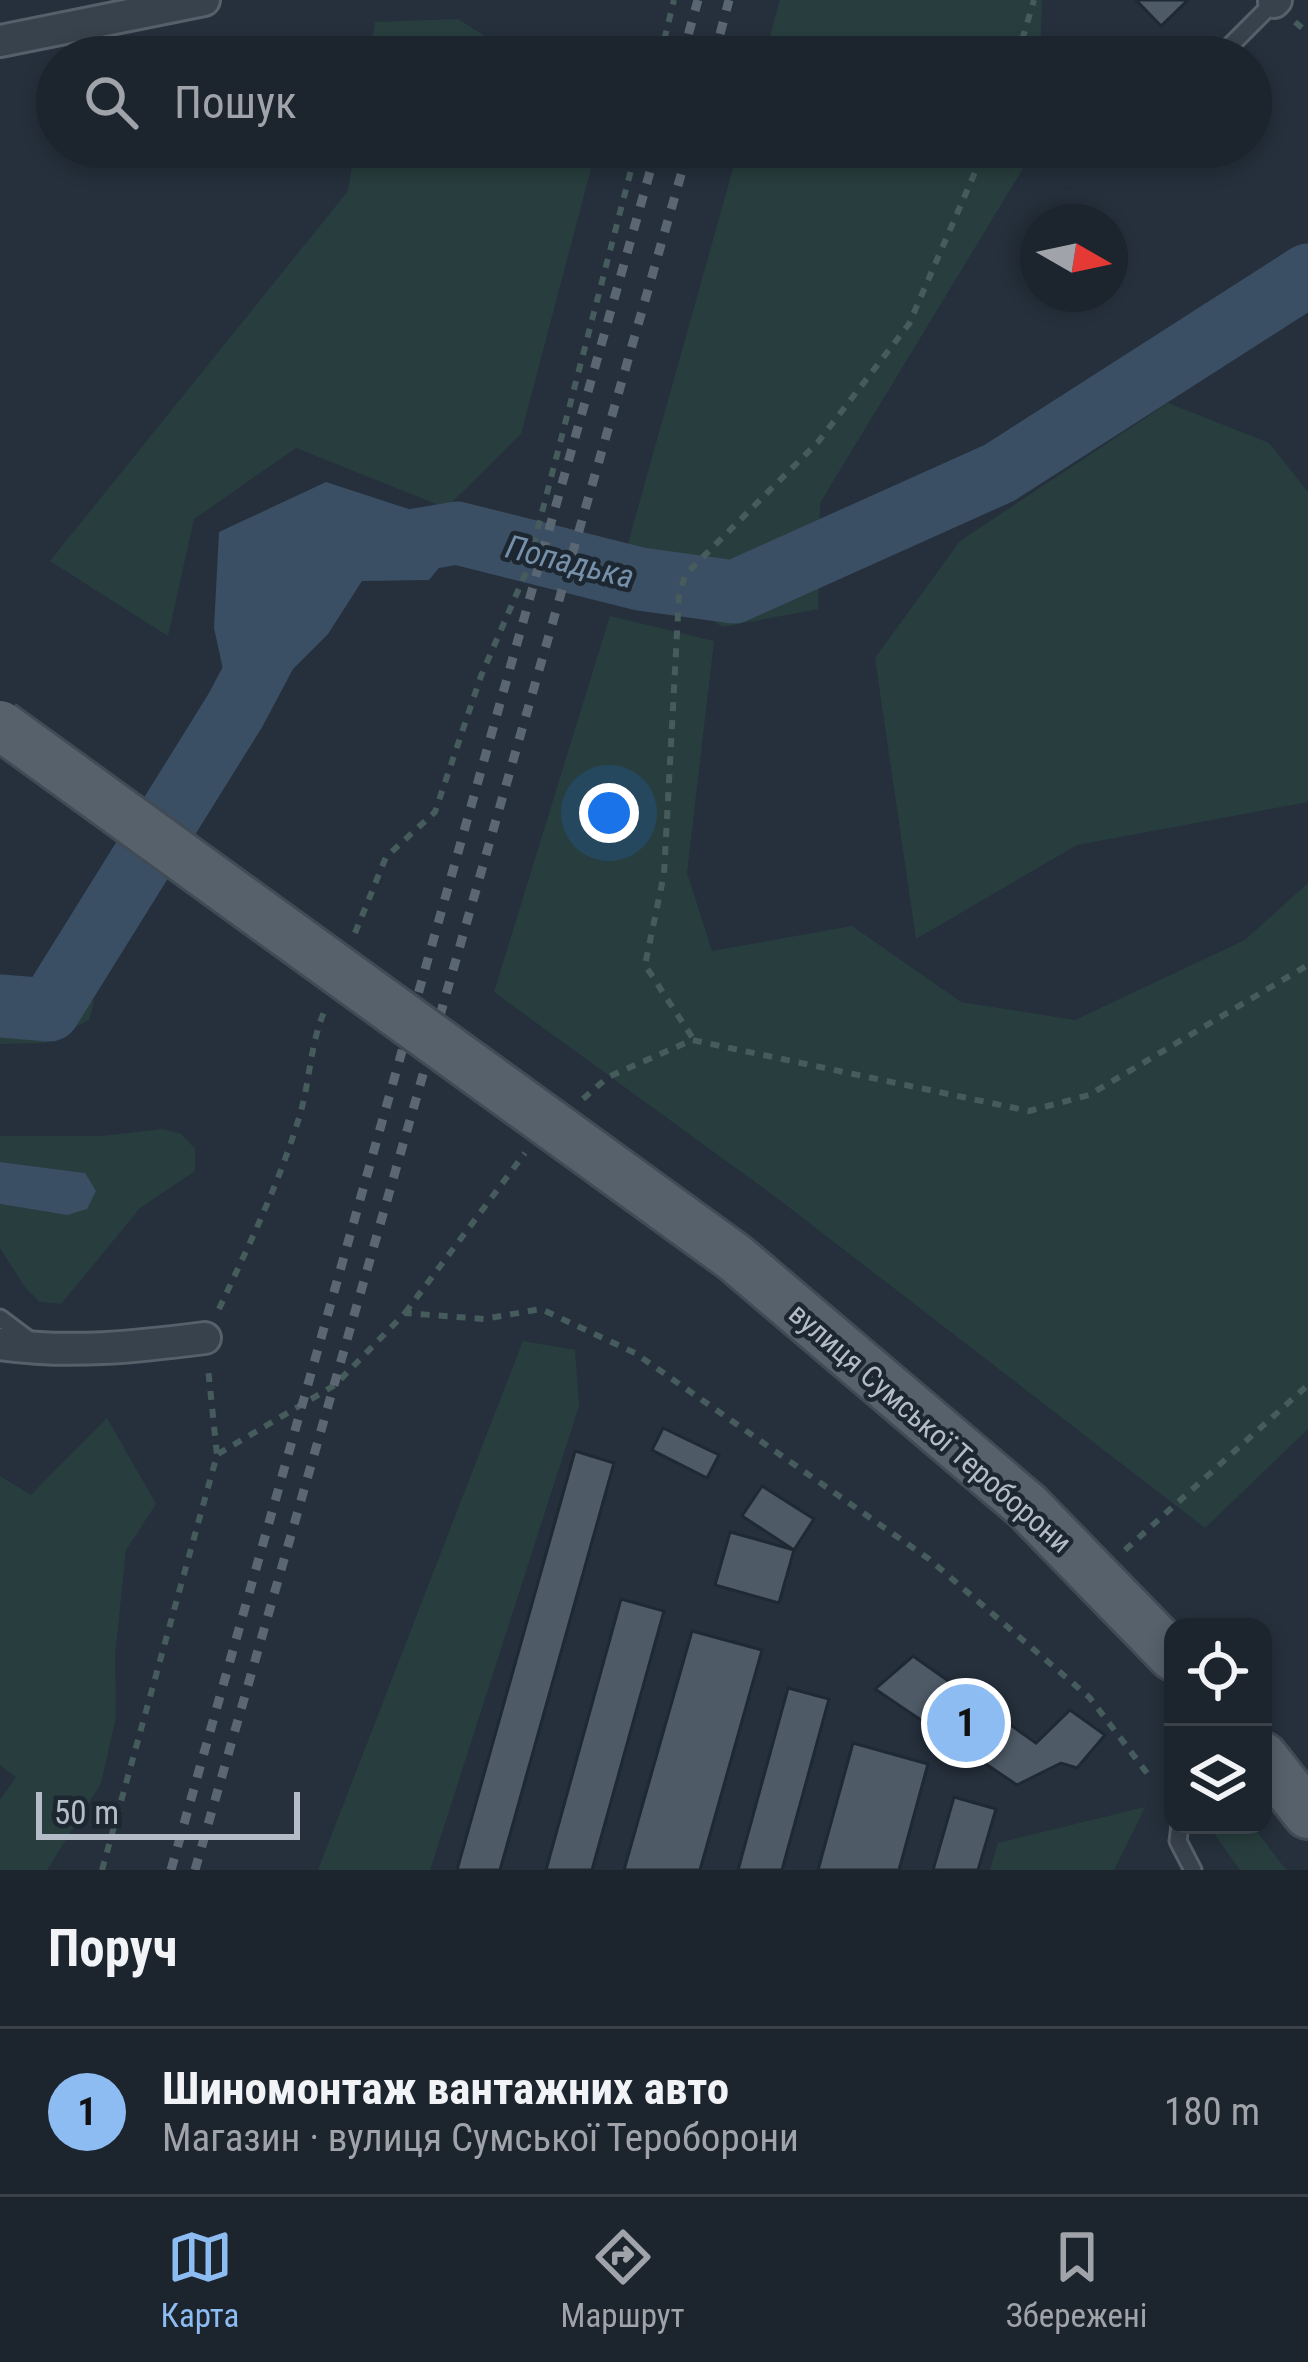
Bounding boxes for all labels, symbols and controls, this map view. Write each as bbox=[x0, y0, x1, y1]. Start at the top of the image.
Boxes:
search box bbox=[36, 36, 1272, 168]
icon: search bbox=[78, 69, 144, 135]
text: Пошук bbox=[174, 76, 297, 129]
north arrow bbox=[1020, 204, 1128, 312]
water label: Попадька bbox=[502, 527, 638, 596]
your location bbox=[579, 783, 639, 843]
street label: вулиця Сумської Тероборони bbox=[782, 1296, 1079, 1560]
map controls bbox=[1164, 1618, 1272, 1834]
button: locate bbox=[1164, 1618, 1272, 1726]
pin: 1 bbox=[927, 1678, 1005, 1768]
button: layers bbox=[1164, 1726, 1272, 1834]
scale bar bbox=[36, 1786, 300, 1839]
text: 50 m bbox=[54, 1793, 119, 1832]
text: Поруч bbox=[48, 1919, 177, 1978]
text: Шиномонтаж вантажних авто bbox=[162, 2062, 729, 2115]
text: 1 bbox=[77, 2089, 97, 2135]
text: 180 m bbox=[1164, 2089, 1260, 2135]
text: Магазин · вулиця Сумської Тероборони bbox=[162, 2115, 799, 2161]
tab: Карта bbox=[161, 2224, 239, 2335]
tab: Маршрут bbox=[561, 2224, 685, 2335]
tab: Збережені bbox=[1006, 2224, 1147, 2335]

